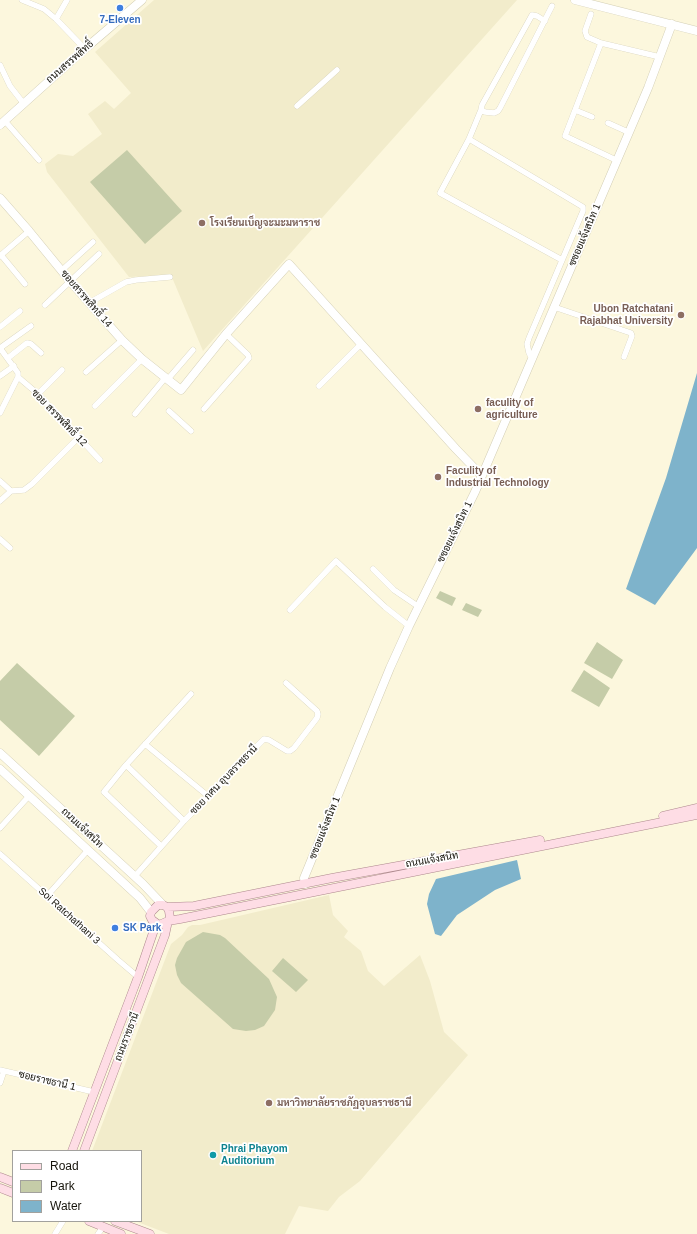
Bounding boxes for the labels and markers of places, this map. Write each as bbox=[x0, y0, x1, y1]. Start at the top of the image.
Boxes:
marker: 7-Eleven bbox=[115, 3, 125, 13]
place label: 7-Eleven bbox=[99, 14, 141, 26]
place label: โรงเรียนเบ็ญจะมะมหาราช bbox=[210, 217, 320, 229]
marker: โรงเรียนเบ็ญจะมะมหาราช bbox=[197, 218, 207, 228]
place label: Ubon Ratchatani Rajabhat University bbox=[580, 303, 673, 326]
marker: Ubon Ratchatani Rajabhat University bbox=[676, 310, 686, 320]
place label: faculity of agriculture bbox=[486, 397, 538, 420]
marker: faculity of agriculture bbox=[473, 404, 483, 414]
place label: Faculity of Industrial Technology bbox=[446, 465, 549, 488]
marker: Faculity of Industrial Technology bbox=[433, 472, 443, 482]
place label: SK Park bbox=[123, 922, 161, 934]
marker: SK Park bbox=[110, 923, 120, 933]
place label: มหาวิทยาลัยราชภัฏอุบลราชธานี bbox=[277, 1097, 411, 1109]
marker: มหาวิทยาลัยราชภัฏอุบลราชธานี bbox=[264, 1098, 274, 1108]
place label: Phrai Phayom Auditorium bbox=[221, 1143, 288, 1166]
marker: Phrai Phayom Auditorium bbox=[208, 1150, 218, 1160]

